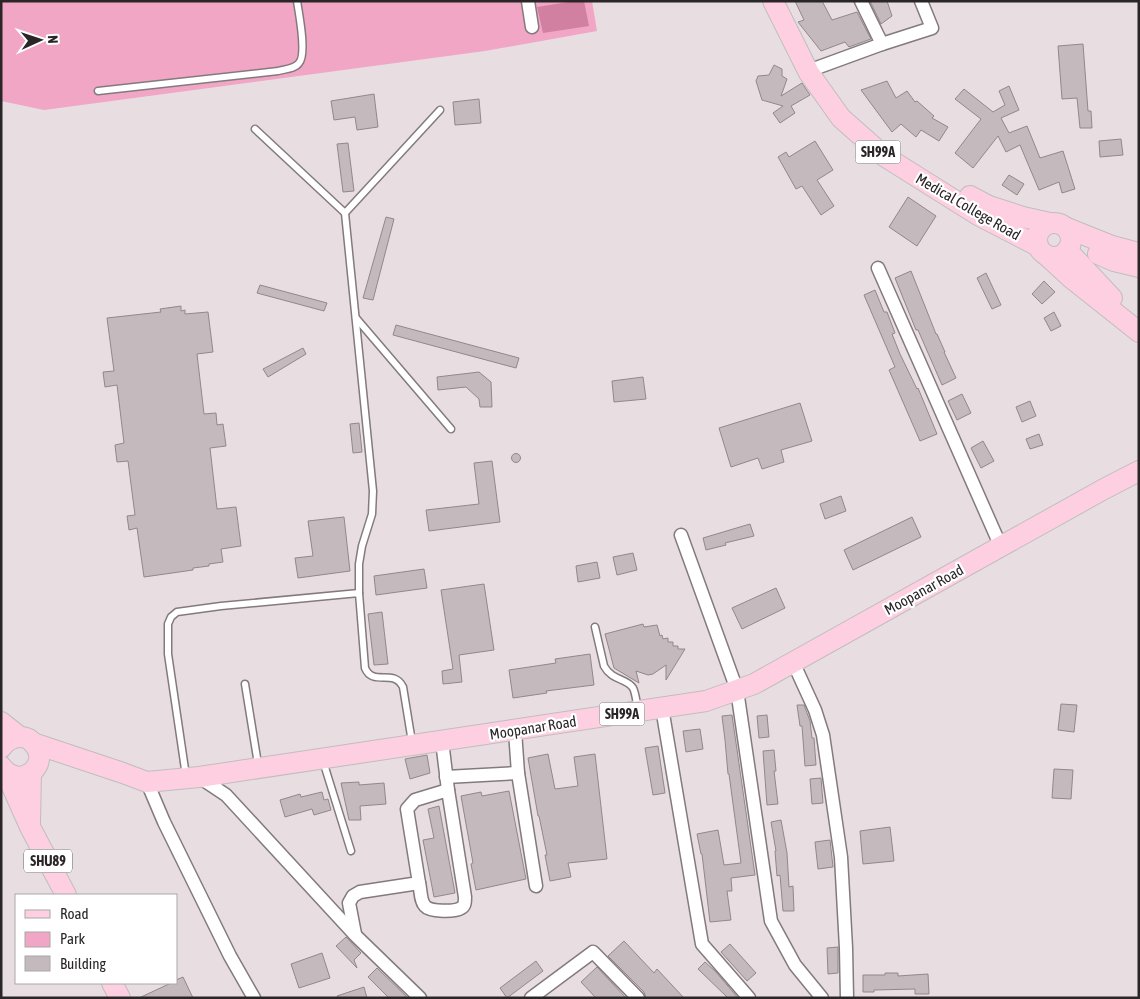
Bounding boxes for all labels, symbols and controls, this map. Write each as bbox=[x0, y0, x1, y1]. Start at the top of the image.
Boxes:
north arrow bbox=[15, 15, 65, 65]
text: N bbox=[45, 35, 61, 44]
road number: SH99A bbox=[856, 140, 900, 163]
street label: Medical College Road bbox=[913, 170, 1024, 243]
street label: Moopanar Road bbox=[881, 561, 966, 618]
road number: SH99A bbox=[600, 702, 644, 726]
street label: Moopanar Road bbox=[488, 712, 578, 743]
road number: SHU89 bbox=[24, 849, 72, 872]
legend bbox=[15, 894, 178, 984]
text: Road bbox=[60, 905, 89, 922]
text: Park bbox=[60, 930, 85, 947]
text: Building bbox=[60, 955, 106, 972]

